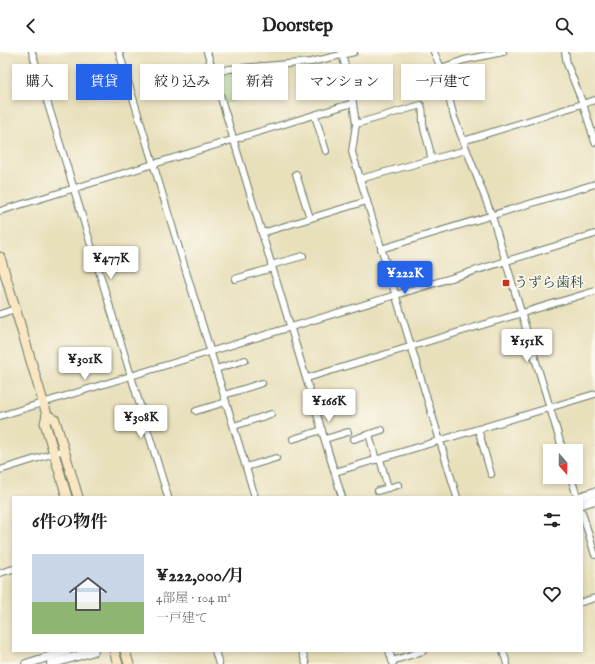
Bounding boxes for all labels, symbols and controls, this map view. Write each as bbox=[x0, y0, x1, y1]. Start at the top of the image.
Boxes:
icon: back bbox=[20, 15, 42, 37]
text: Doorstep bbox=[262, 15, 333, 38]
icon: search bbox=[553, 15, 575, 37]
chip: 購入 bbox=[12, 64, 68, 100]
chip: 賃貸 bbox=[76, 64, 132, 100]
chip: 絞り込み bbox=[140, 64, 224, 100]
chip: 新着 bbox=[232, 64, 288, 100]
chip: マンション bbox=[296, 64, 393, 100]
chip: 一戸建て bbox=[401, 64, 485, 100]
pin: ¥477K bbox=[83, 246, 139, 280]
text: ¥477K bbox=[92, 250, 130, 267]
pin: ¥222K bbox=[377, 261, 433, 295]
text: ¥222K bbox=[386, 265, 424, 282]
place label: うずら歯科 bbox=[514, 274, 584, 292]
marker: うずら歯科 bbox=[501, 278, 511, 288]
pin: ¥151K bbox=[499, 329, 555, 363]
text: ¥151K bbox=[510, 333, 544, 350]
pin: ¥301K bbox=[57, 347, 113, 381]
text: ¥301K bbox=[68, 351, 102, 368]
pin: ¥166K bbox=[301, 389, 357, 423]
text: ¥166K bbox=[312, 393, 346, 410]
pin: ¥308K bbox=[113, 405, 169, 439]
text: ¥308K bbox=[123, 409, 159, 426]
north arrow bbox=[543, 444, 583, 484]
map controls bbox=[543, 444, 583, 484]
icon: filters bbox=[541, 509, 563, 531]
text: 6件の物件 bbox=[32, 512, 107, 533]
text: ¥222,000/月 bbox=[156, 566, 245, 587]
icon: home bbox=[64, 570, 112, 618]
icon: heart bbox=[541, 583, 563, 605]
text: 4部屋 · 104 m² bbox=[156, 590, 231, 607]
text: 一戸建て bbox=[156, 610, 208, 627]

